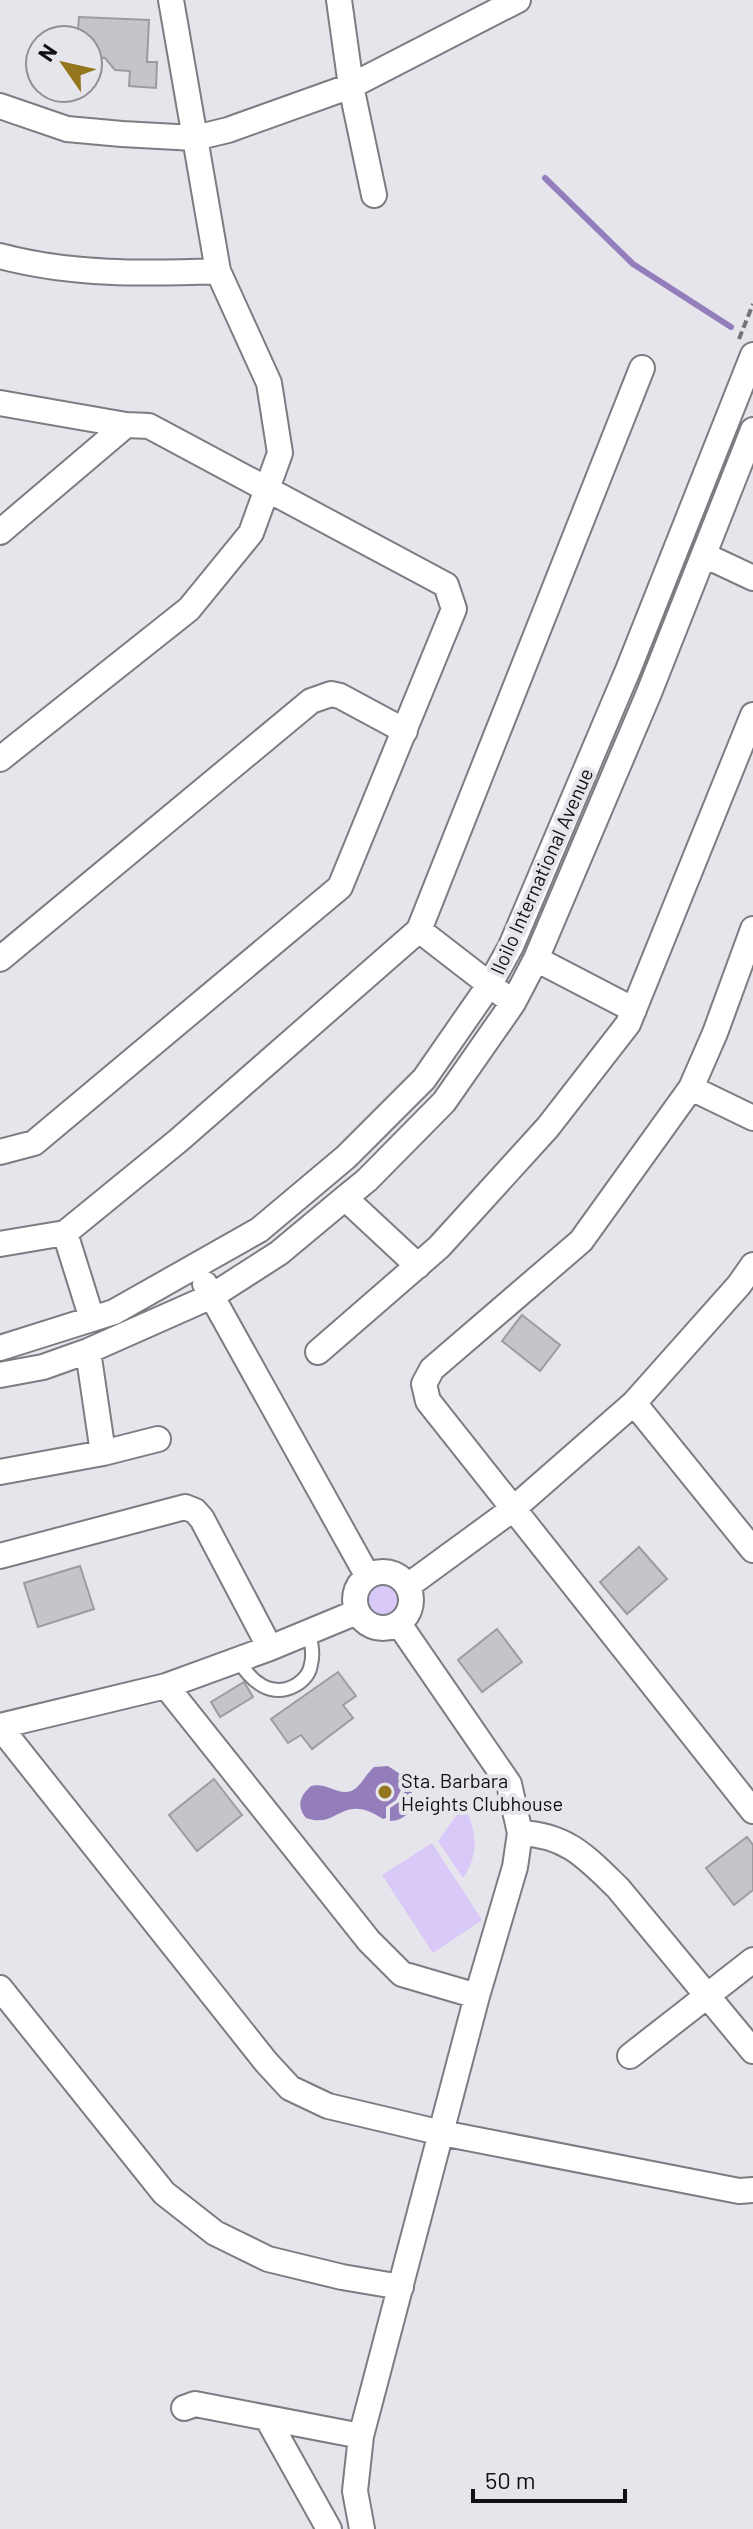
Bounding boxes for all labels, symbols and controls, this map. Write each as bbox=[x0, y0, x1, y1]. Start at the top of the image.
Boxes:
north arrow bbox=[24, 24, 104, 104]
text: N bbox=[32, 39, 61, 66]
street label: Iloilo International Avenue bbox=[485, 764, 597, 978]
place label: Sta. Barbara Heights Clubhouse bbox=[401, 1768, 563, 1815]
marker: Sta. Barbara Heights Clubhouse bbox=[376, 1783, 394, 1801]
scale bar bbox=[473, 2453, 625, 2503]
text: 50 m bbox=[485, 2465, 536, 2494]

